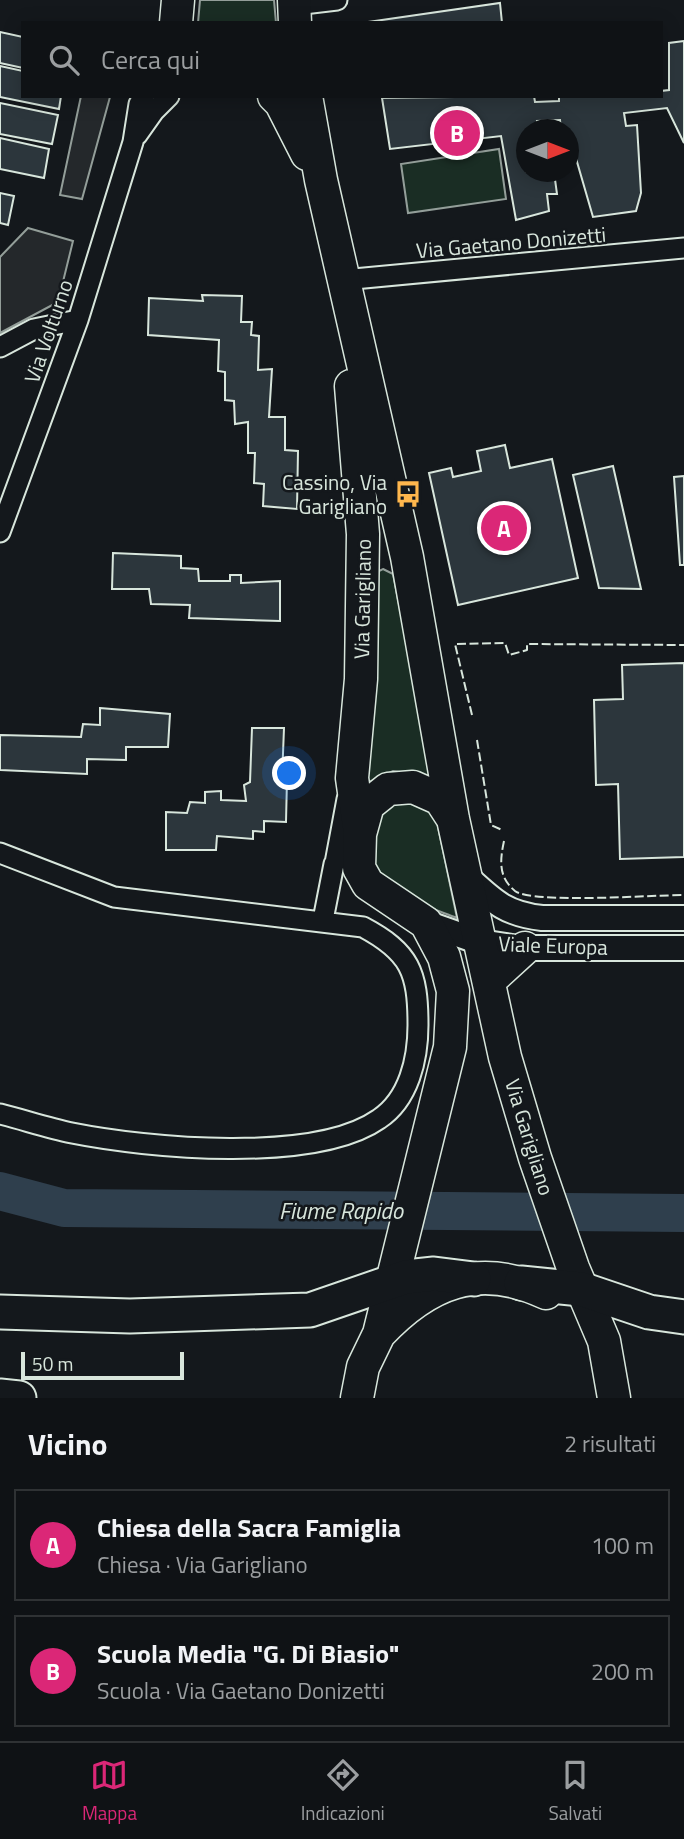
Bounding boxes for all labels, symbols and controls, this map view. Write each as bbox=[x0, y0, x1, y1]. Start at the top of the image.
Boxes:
search box bbox=[21, 21, 663, 98]
text: Cerca qui bbox=[101, 40, 200, 79]
icon: search bbox=[45, 41, 83, 79]
pin: B bbox=[434, 107, 480, 159]
north arrow bbox=[516, 119, 579, 182]
street label: Via Gaetano Donizetti bbox=[415, 218, 607, 266]
street label: Via Volturno bbox=[15, 275, 81, 387]
place label: Cassino, Via Garigliano bbox=[282, 466, 387, 522]
bus stop icon: Cassino, Via Garigliano bbox=[393, 479, 423, 509]
pin: A bbox=[481, 502, 527, 554]
street label: Via Garigliano bbox=[345, 539, 379, 659]
your location bbox=[272, 756, 306, 790]
street label: Viale Europa bbox=[498, 927, 609, 963]
street label: Via Garigliano bbox=[497, 1075, 563, 1199]
water label: Fiume Rapido bbox=[279, 1193, 404, 1228]
scale bar bbox=[21, 1349, 184, 1381]
text: 50 m bbox=[32, 1349, 73, 1378]
text: Vicino bbox=[28, 1421, 108, 1467]
text: 2 risultati bbox=[564, 1426, 656, 1461]
text: Chiesa della Sacra Famiglia bbox=[97, 1508, 401, 1547]
text: A bbox=[46, 1528, 60, 1563]
text: 100 m bbox=[591, 1528, 654, 1563]
text: Chiesa · Via Garigliano bbox=[97, 1547, 308, 1582]
text: Scuola Media "G. Di Biasio" bbox=[97, 1634, 399, 1673]
text: B bbox=[46, 1654, 60, 1689]
text: 200 m bbox=[591, 1654, 654, 1689]
text: Scuola · Via Gaetano Donizetti bbox=[97, 1673, 385, 1708]
tab: Mappa bbox=[82, 1756, 137, 1827]
tab: Indicazioni bbox=[301, 1756, 385, 1827]
tab: Salvati bbox=[549, 1756, 602, 1827]

